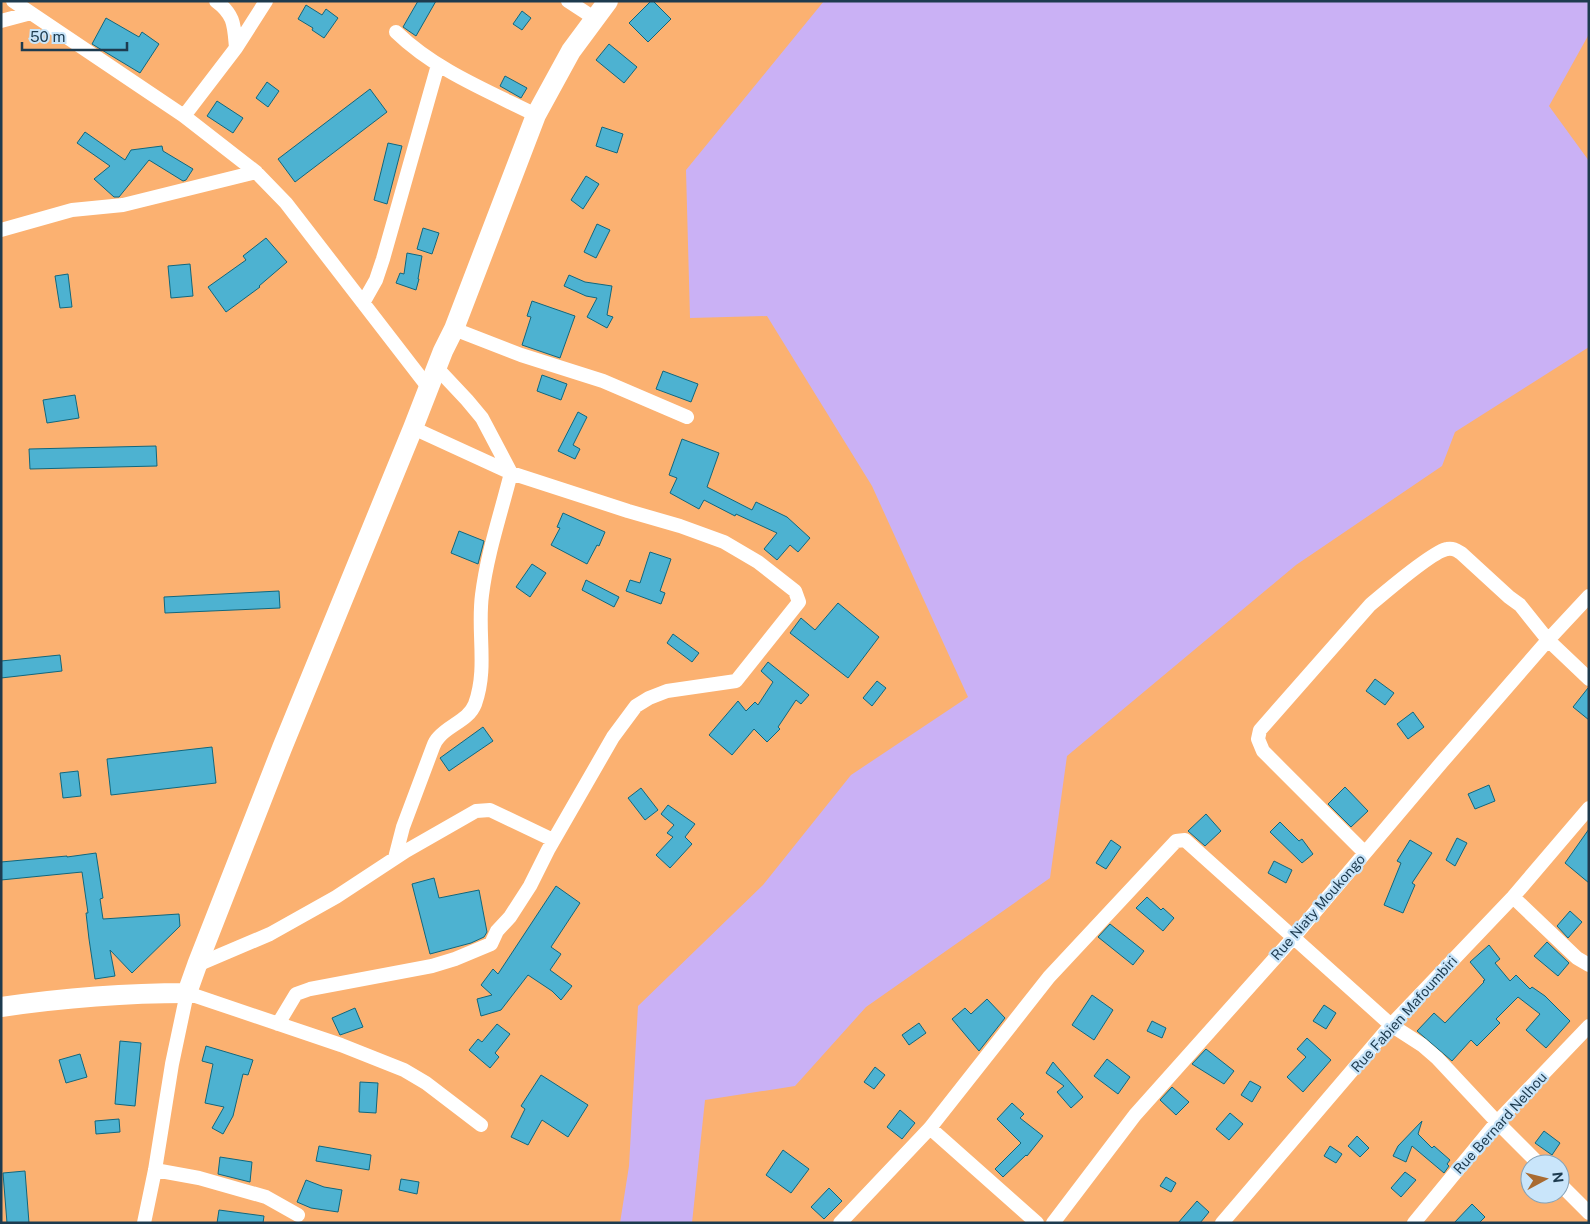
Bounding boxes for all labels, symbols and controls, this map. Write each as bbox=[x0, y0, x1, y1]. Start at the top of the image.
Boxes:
scale bar bbox=[22, 20, 128, 52]
text: 50 m bbox=[30, 28, 65, 45]
street label: Rue Niaty Moukongo bbox=[1268, 851, 1368, 963]
street label: Rue Fabien Mafoumbiri bbox=[1348, 953, 1460, 1075]
street label: Rue Bernard Nelhou bbox=[1450, 1069, 1550, 1177]
north arrow bbox=[1520, 1154, 1570, 1204]
text: N bbox=[1549, 1171, 1567, 1184]

